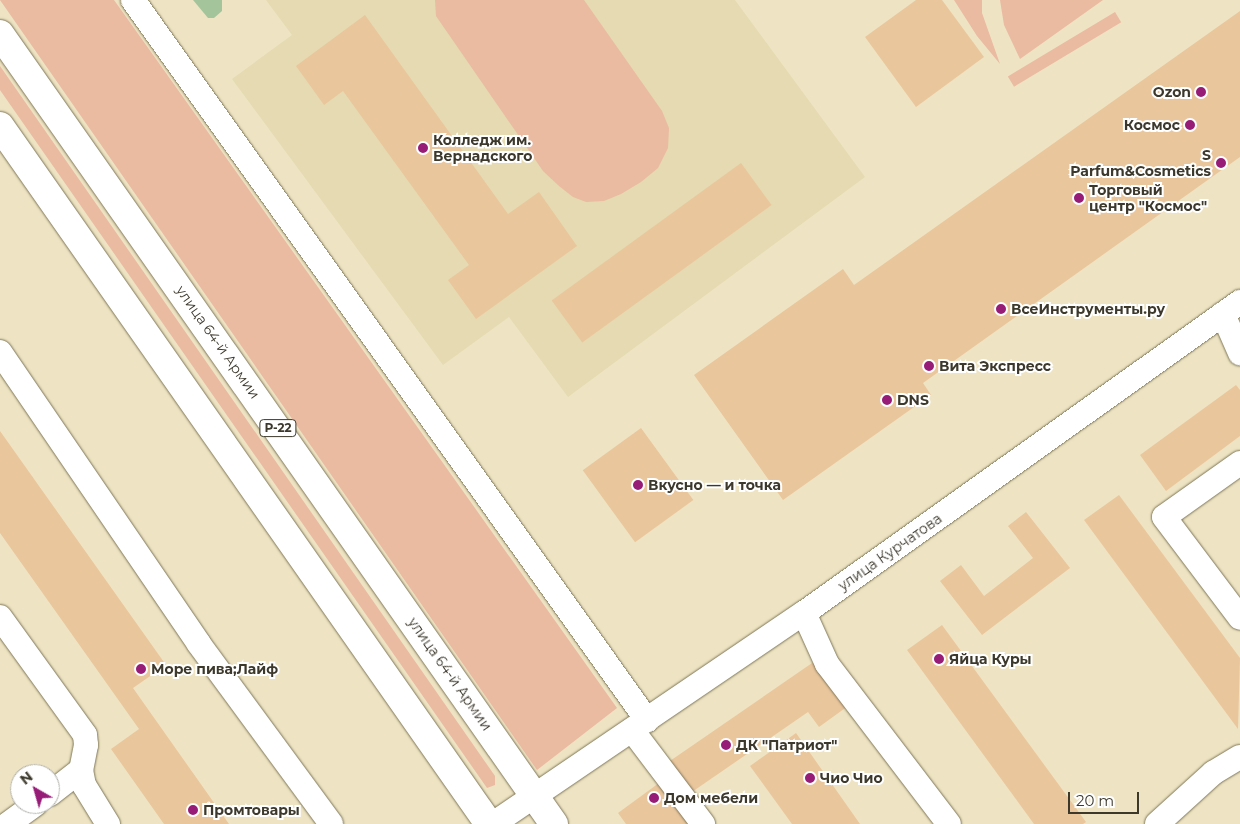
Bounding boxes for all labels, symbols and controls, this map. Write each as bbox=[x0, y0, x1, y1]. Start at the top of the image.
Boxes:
place label: Ozon bbox=[1153, 84, 1191, 100]
marker: Ozon bbox=[1195, 86, 1207, 98]
place label: Космос bbox=[1124, 117, 1180, 133]
marker: Космос bbox=[1184, 119, 1196, 131]
place label: Колледж им. Вернадского bbox=[433, 132, 532, 164]
marker: Колледж им. Вернадского bbox=[417, 142, 429, 154]
place label: S Parfum&Cosmetics bbox=[1070, 147, 1211, 180]
marker: S Parfum&Cosmetics bbox=[1215, 157, 1227, 169]
place label: Торговый центр "Космос" bbox=[1089, 182, 1207, 214]
marker: Торговый центр "Космос" bbox=[1073, 192, 1085, 204]
street label: улица 64-й Армии bbox=[173, 282, 263, 402]
place label: ВсеИнструменты.ру bbox=[1011, 301, 1165, 317]
marker: ВсеИнструменты.ру bbox=[995, 303, 1007, 315]
place label: Вита Экспресс bbox=[939, 358, 1051, 374]
marker: Вита Экспресс bbox=[923, 360, 935, 372]
place label: DNS bbox=[897, 392, 929, 408]
marker: DNS bbox=[881, 394, 893, 406]
road number: Р-22 bbox=[259, 418, 297, 438]
place label: Вкусно — и точка bbox=[648, 477, 781, 493]
marker: Вкусно — и точка bbox=[632, 479, 644, 491]
street label: улица Курчатова bbox=[835, 510, 945, 594]
street label: улица 64-й Армии bbox=[405, 614, 495, 734]
place label: Яйца Куры bbox=[949, 651, 1032, 667]
marker: Яйца Куры bbox=[933, 653, 945, 665]
place label: Море пива;Лайф bbox=[151, 661, 278, 677]
marker: Море пива;Лайф bbox=[135, 663, 147, 675]
place label: ДК "Патриот" bbox=[736, 737, 837, 753]
marker: ДК "Патриот" bbox=[720, 739, 732, 751]
north arrow bbox=[10, 764, 60, 814]
text: N bbox=[16, 767, 36, 789]
place label: Чио Чио bbox=[820, 770, 883, 786]
marker: Чио Чио bbox=[804, 772, 816, 784]
scale bar bbox=[1070, 782, 1141, 814]
place label: Дом мебели bbox=[664, 790, 758, 806]
text: 20 m bbox=[1076, 791, 1114, 810]
marker: Дом мебели bbox=[648, 792, 660, 804]
place label: Промтовары bbox=[203, 802, 300, 818]
marker: Промтовары bbox=[187, 804, 199, 816]

